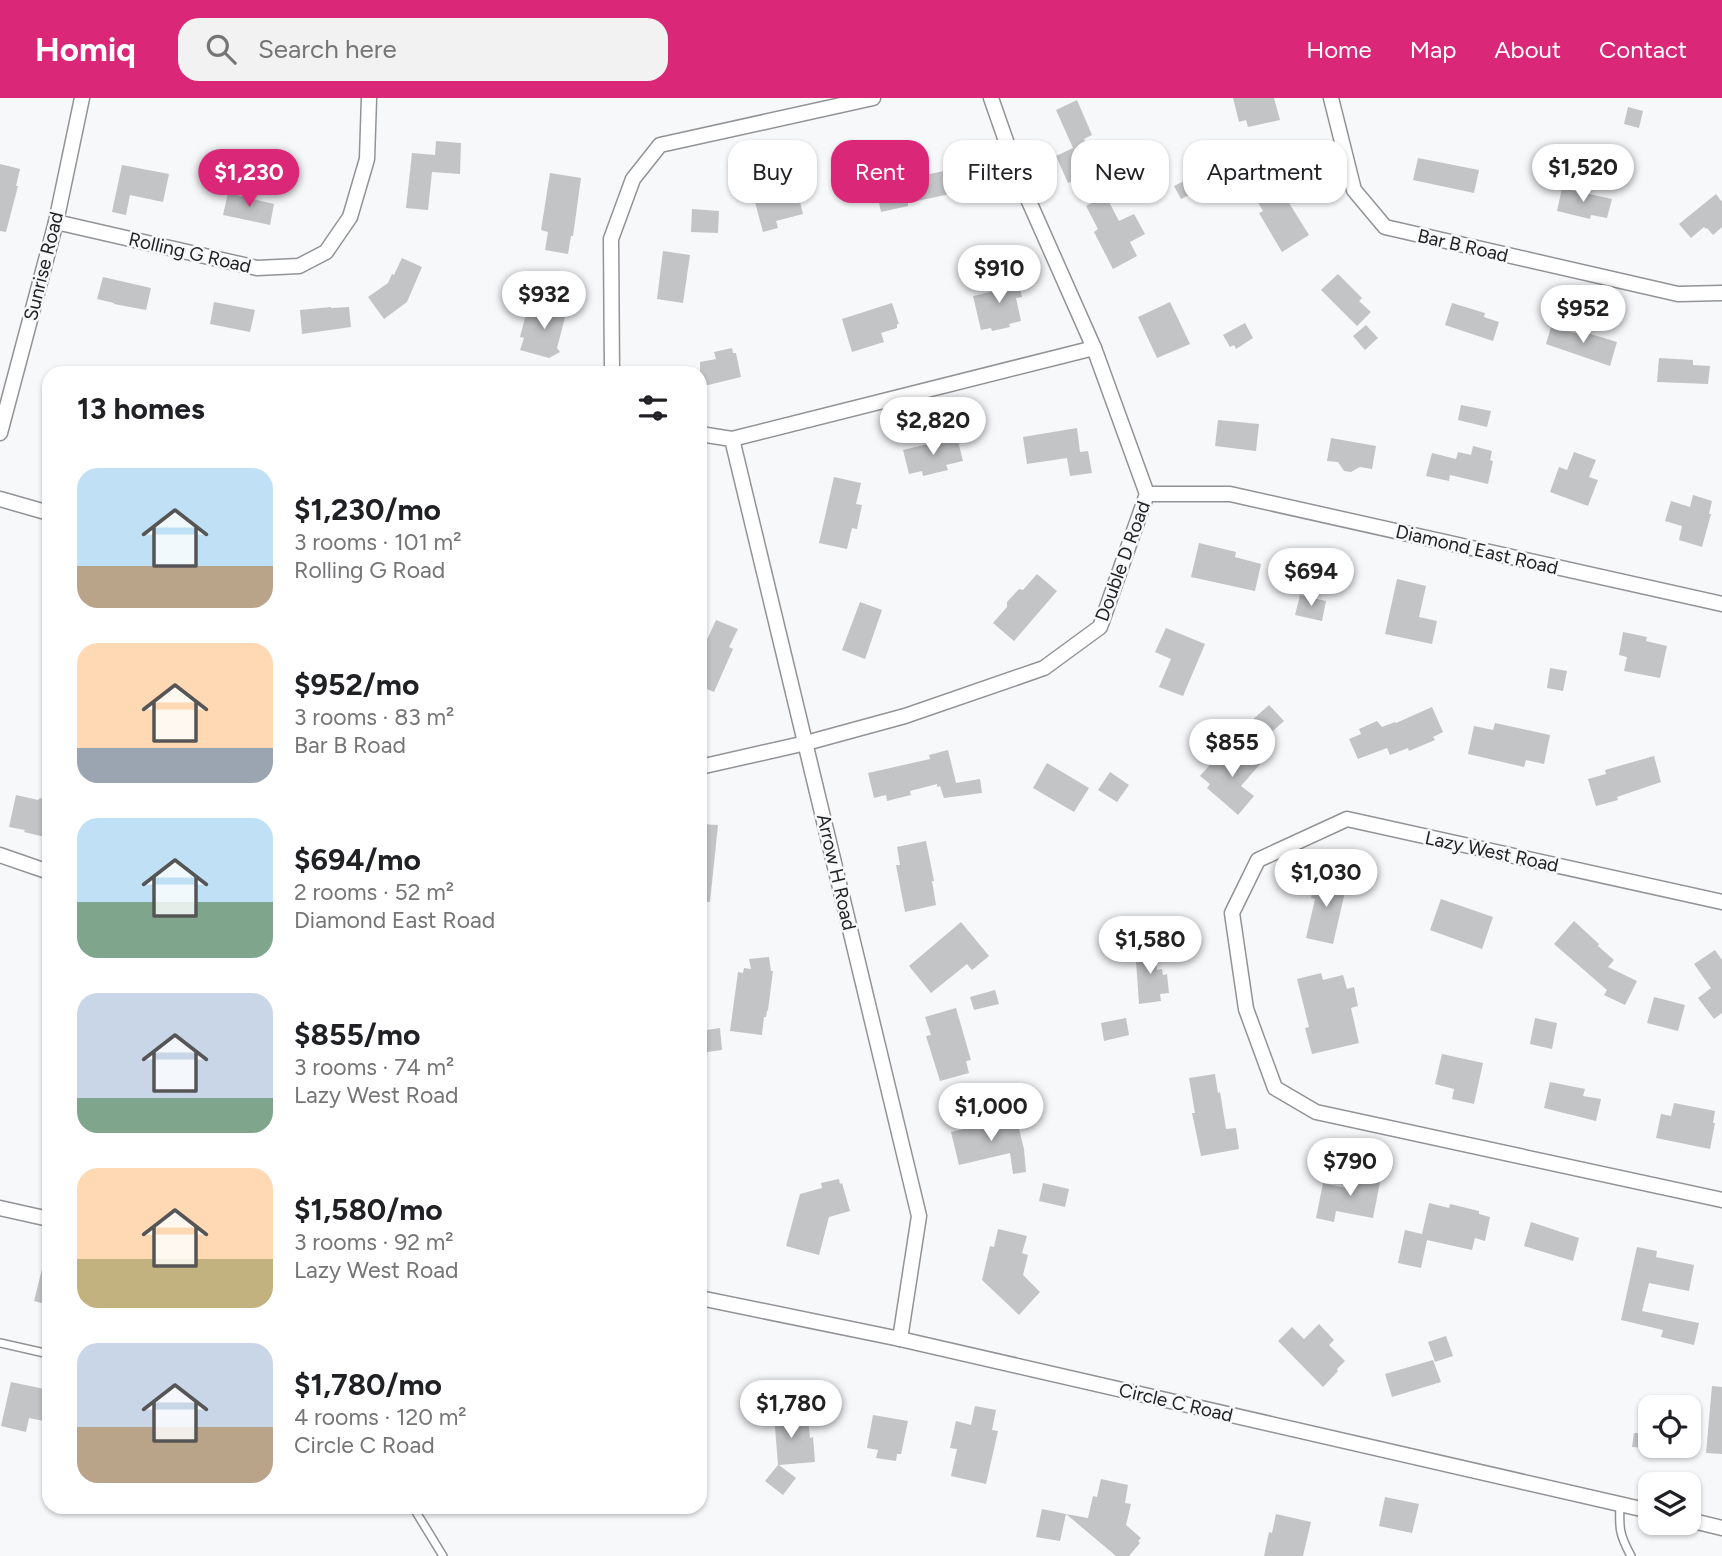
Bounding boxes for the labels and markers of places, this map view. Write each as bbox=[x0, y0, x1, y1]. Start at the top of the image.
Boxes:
pin: $1,520 bbox=[1526, 144, 1640, 204]
pin: $1,230 bbox=[192, 150, 306, 209]
pin: $910 bbox=[958, 246, 1040, 305]
pin: $932 bbox=[503, 272, 585, 331]
pin: $952 bbox=[1542, 286, 1624, 345]
pin: $2,820 bbox=[876, 398, 990, 457]
pin: $694 bbox=[1270, 548, 1352, 608]
pin: $855 bbox=[1191, 720, 1273, 779]
pin: $1,030 bbox=[1269, 850, 1383, 909]
pin: $1,580 bbox=[1093, 916, 1207, 976]
pin: $1,000 bbox=[934, 1084, 1048, 1143]
pin: $790 bbox=[1309, 1138, 1391, 1198]
pin: $1,780 bbox=[734, 1380, 848, 1440]

